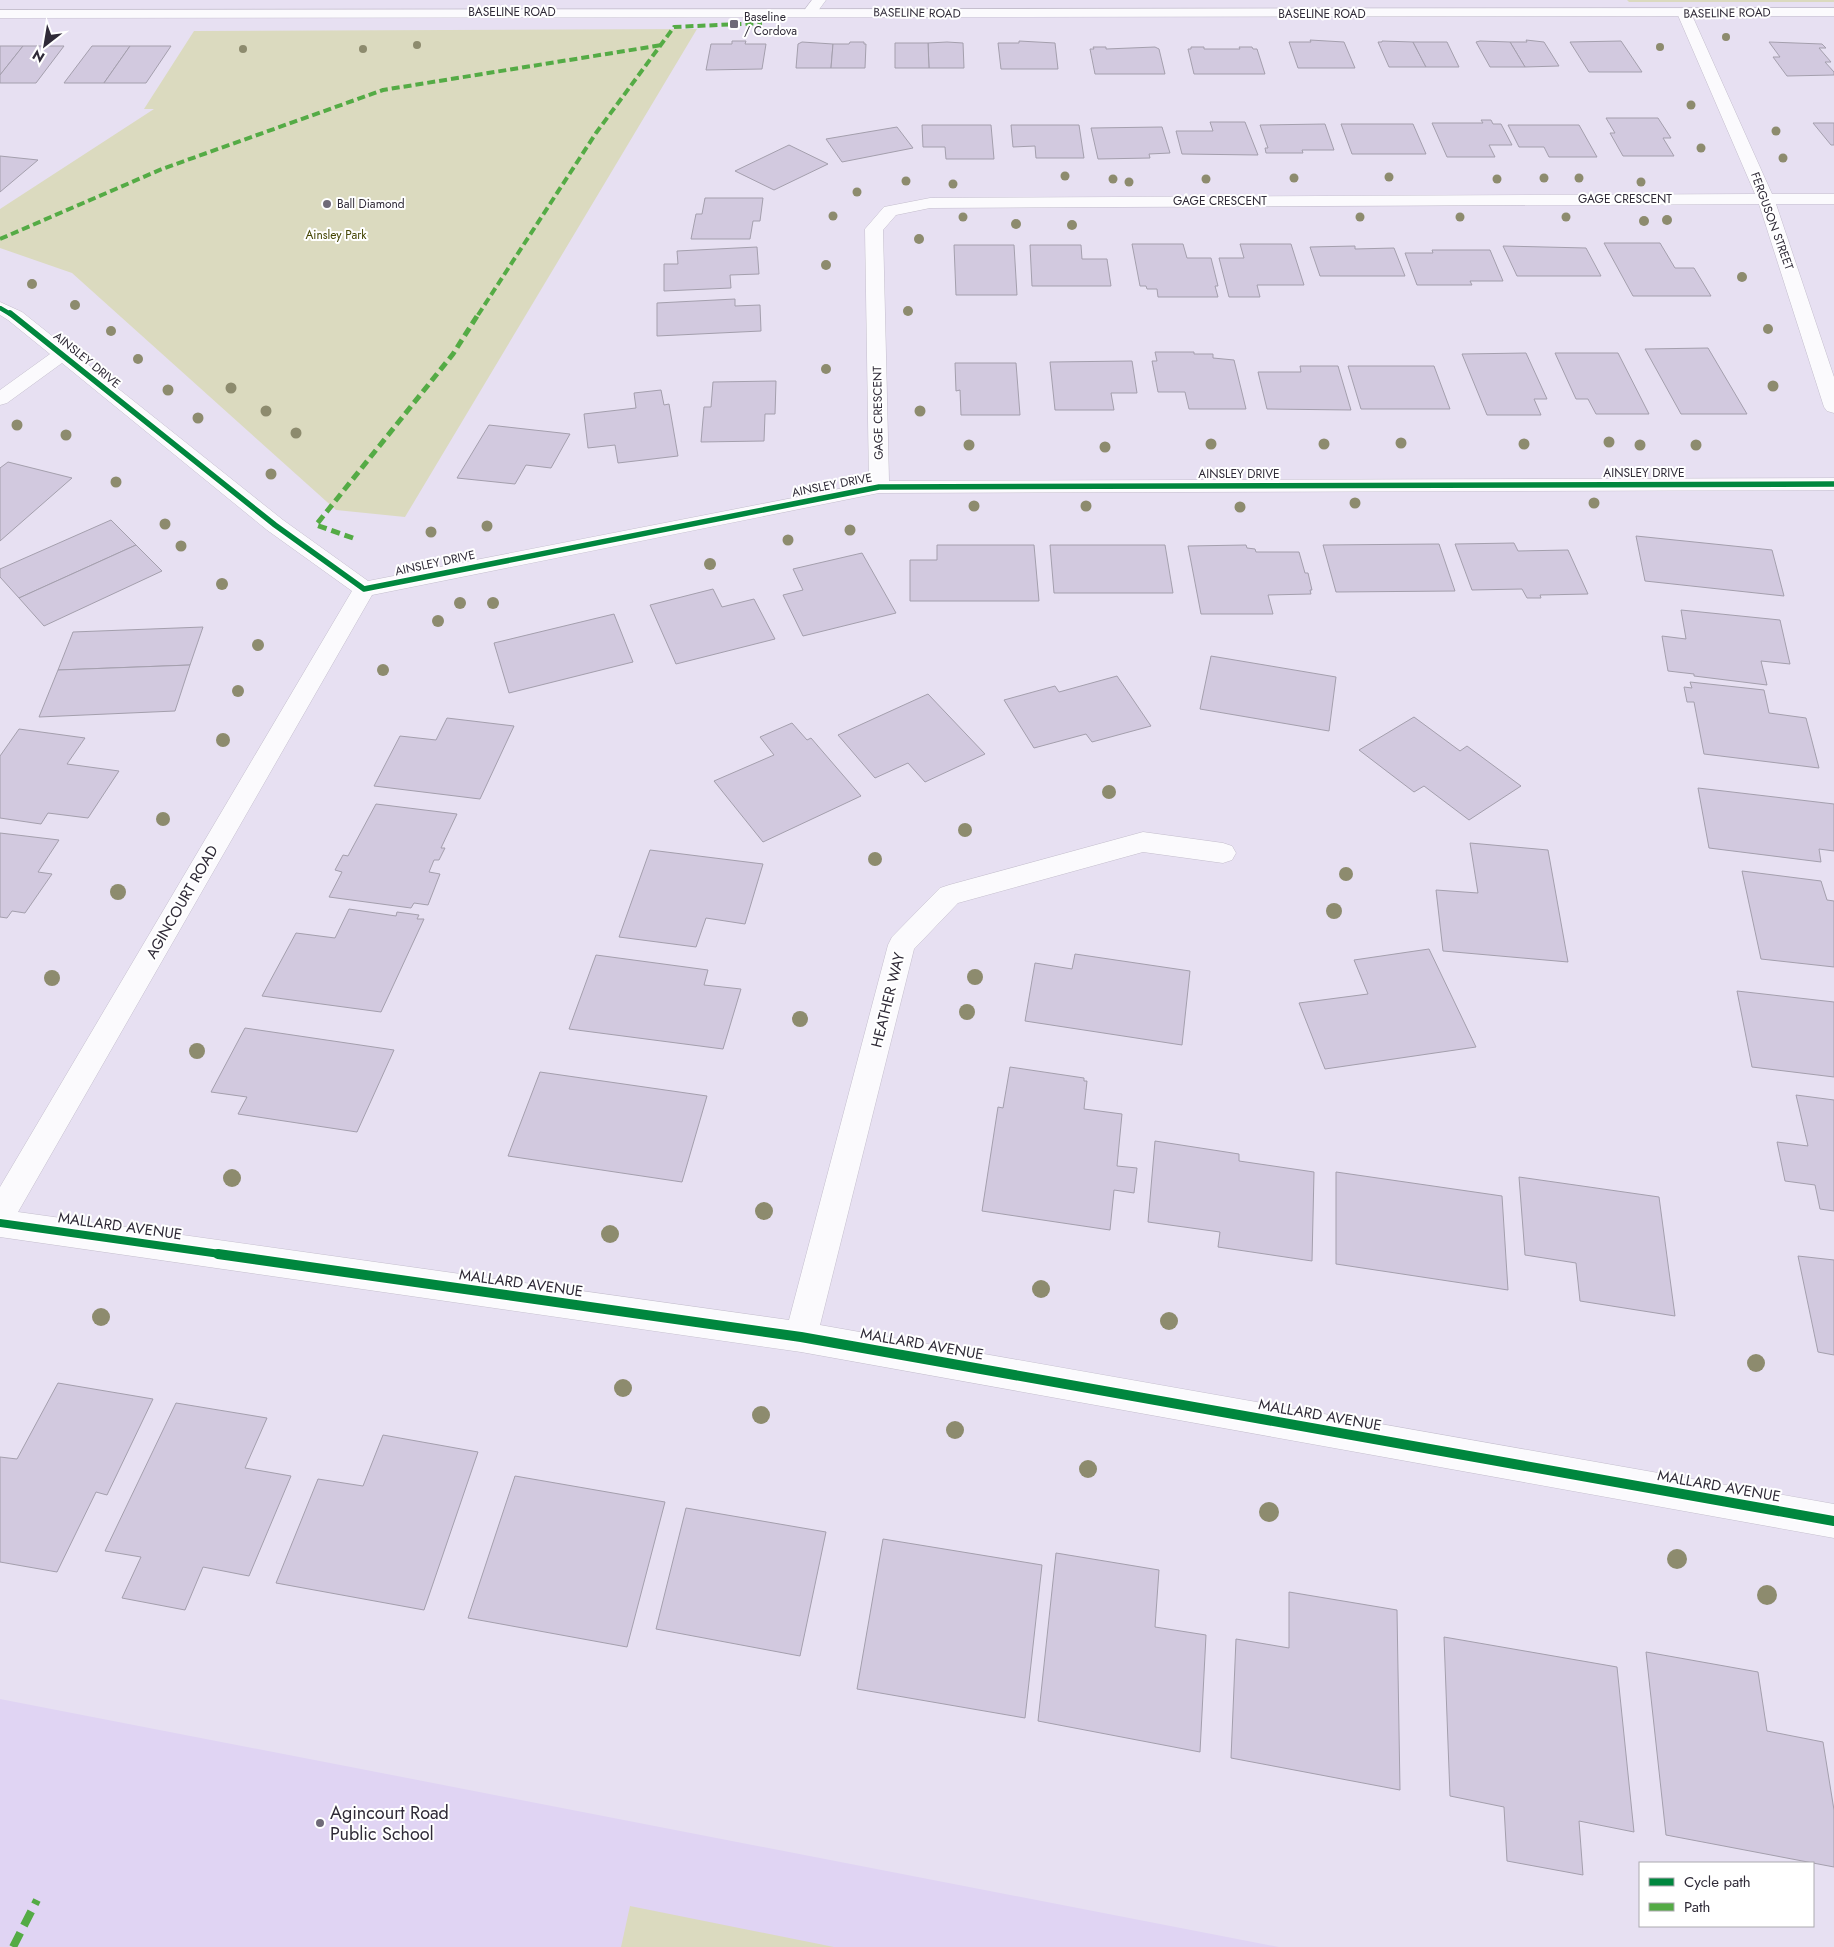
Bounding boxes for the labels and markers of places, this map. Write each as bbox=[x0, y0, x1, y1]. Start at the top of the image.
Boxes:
place label: Baseline / Cordova bbox=[744, 8, 797, 40]
marker: Baseline / Cordova bbox=[728, 18, 740, 30]
place label: Ball Diamond bbox=[337, 195, 405, 213]
marker: Ball Diamond bbox=[321, 198, 333, 210]
place label: Agincourt Road Public School bbox=[330, 1800, 449, 1847]
marker: Agincourt Road Public School bbox=[314, 1817, 326, 1829]

